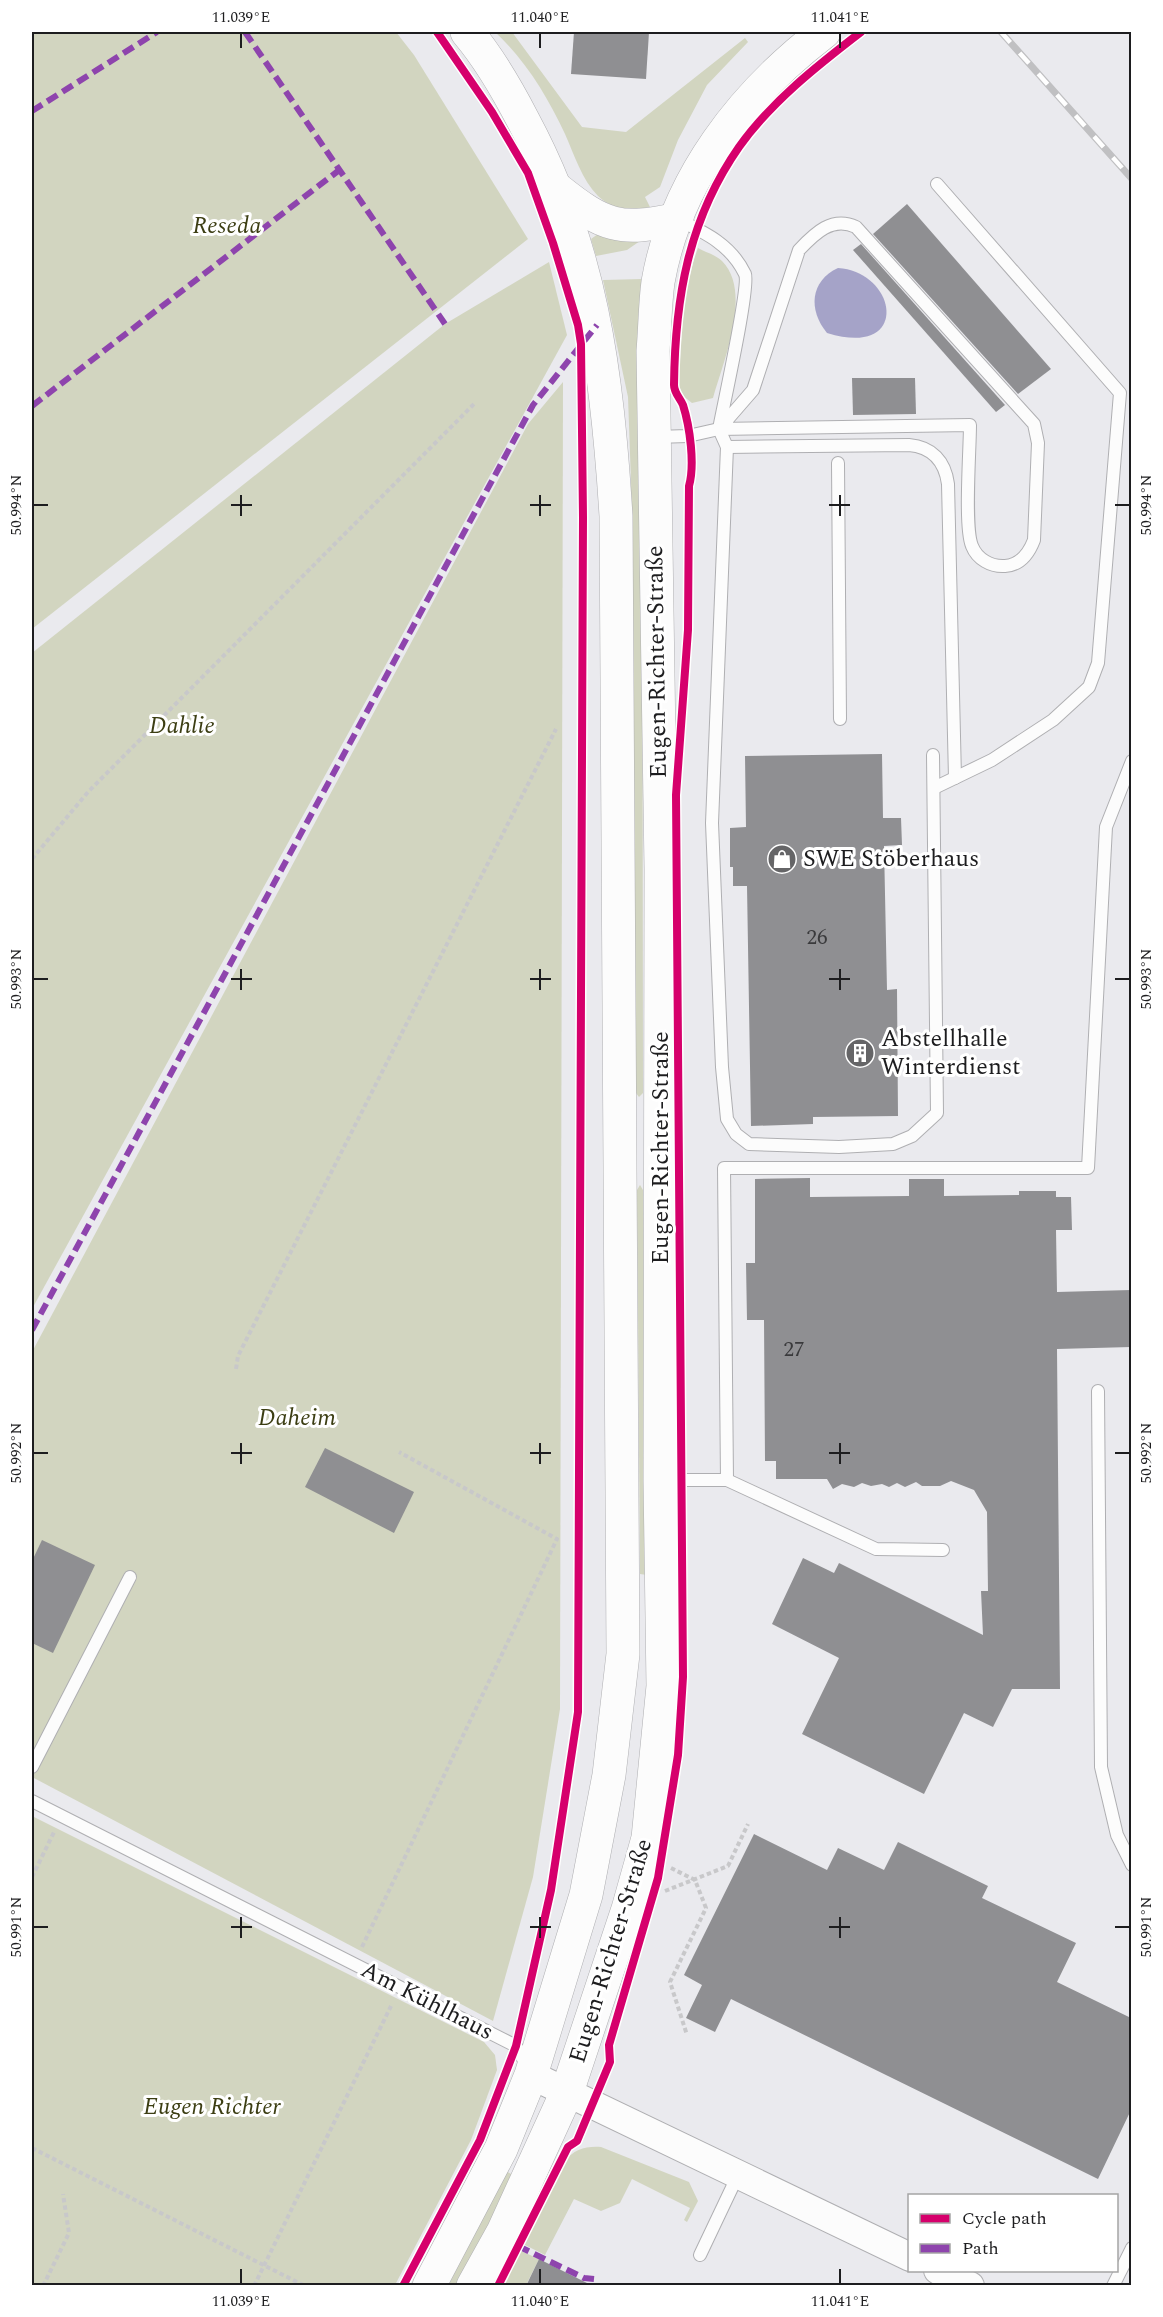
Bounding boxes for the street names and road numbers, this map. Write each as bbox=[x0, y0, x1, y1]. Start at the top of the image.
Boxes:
street label: Eugen-Richter-Straße bbox=[637, 545, 677, 779]
street label: Eugen-Richter-Straße bbox=[643, 1031, 679, 1265]
street label: Eugen-Richter-Straße bbox=[560, 1834, 662, 2068]
street label: Am Kühlhaus bbox=[354, 1952, 500, 2050]

